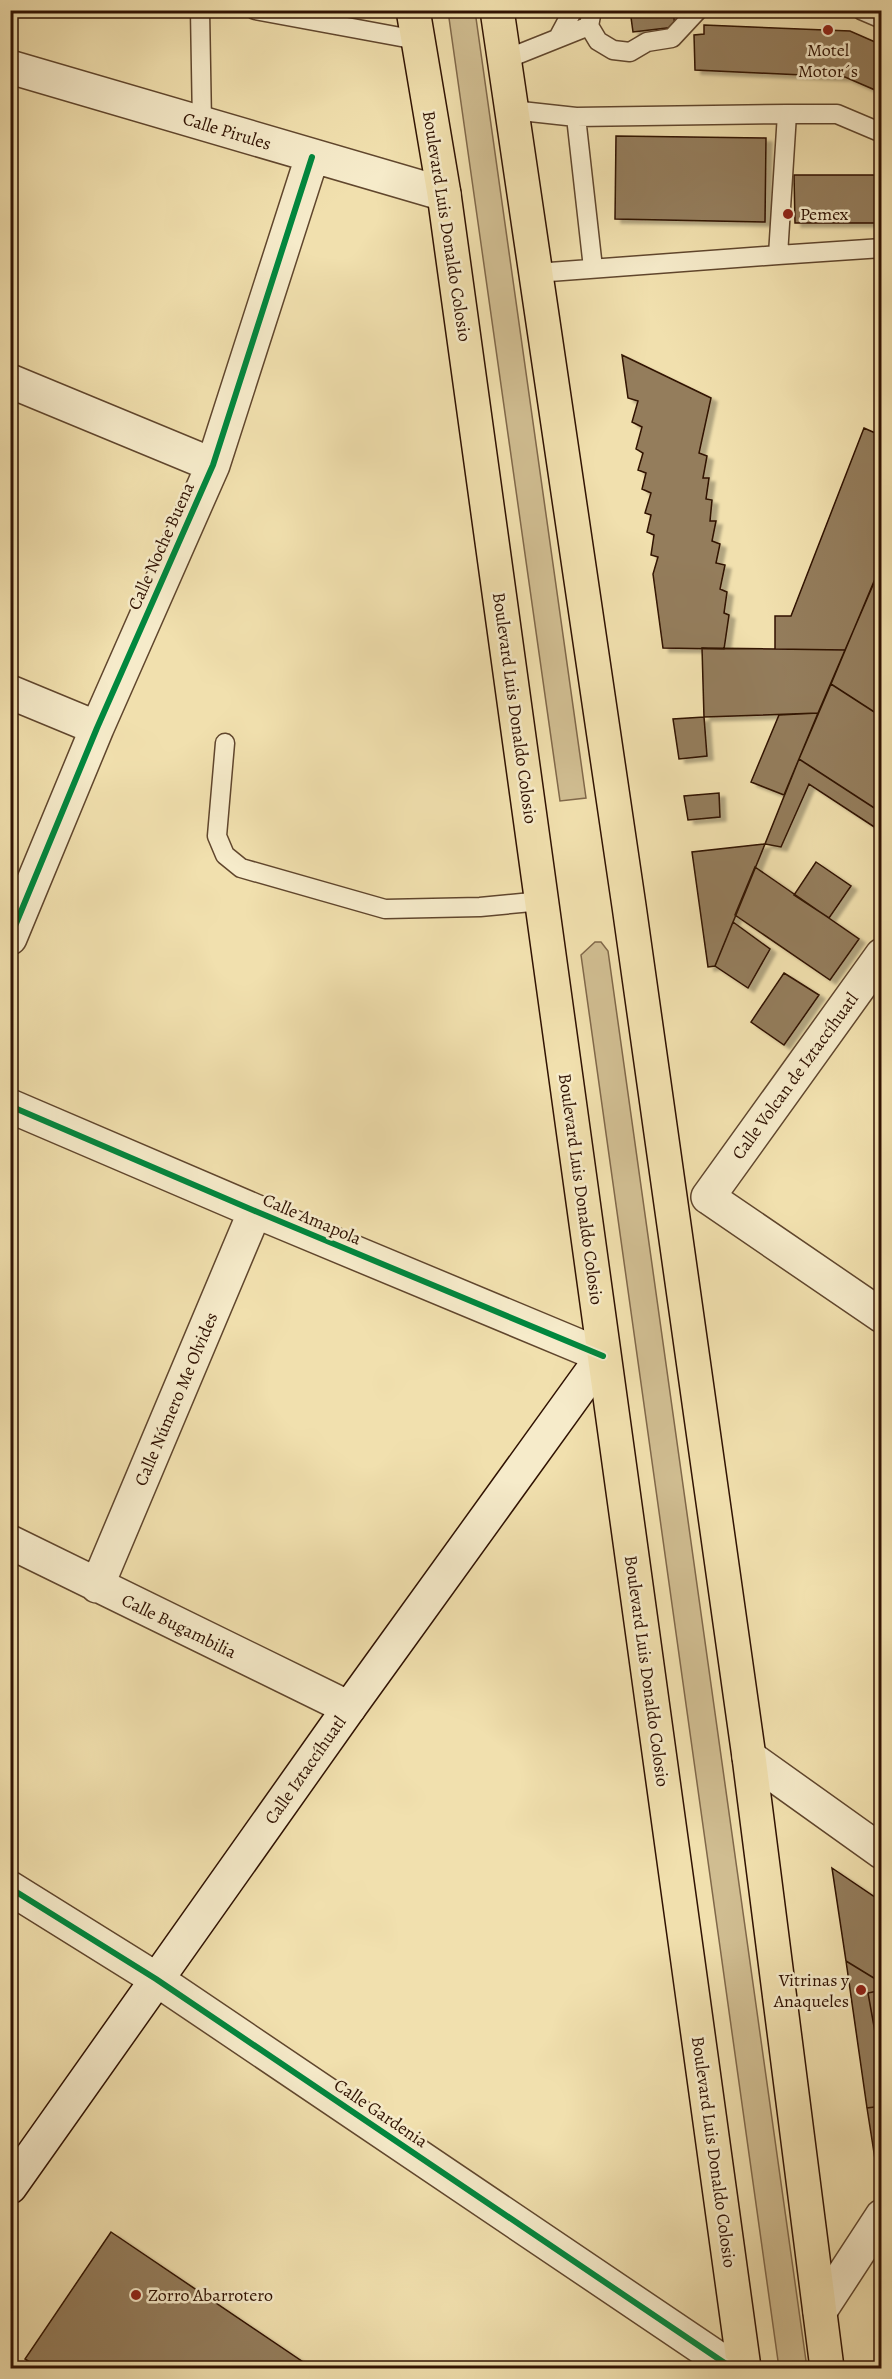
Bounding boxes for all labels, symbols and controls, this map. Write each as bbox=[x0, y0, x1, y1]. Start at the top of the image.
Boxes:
marker: Motel Motor´s bbox=[821, 23, 835, 37]
place label: Motel Motor´s bbox=[798, 38, 858, 83]
street label: Calle Pirules bbox=[180, 106, 274, 156]
street label: Boulevard Luis Donaldo Colosio bbox=[417, 109, 477, 343]
place label: Pemex bbox=[800, 202, 849, 226]
marker: Pemex bbox=[781, 207, 795, 221]
street label: Calle Noche Buena bbox=[122, 478, 200, 614]
street label: Boulevard Luis Donaldo Colosio bbox=[487, 591, 543, 825]
street label: Calle Volcan de Iztaccíhuatl bbox=[726, 987, 864, 1164]
street label: Boulevard Luis Donaldo Colosio bbox=[553, 1072, 609, 1306]
street label: Calle Amapola bbox=[259, 1187, 365, 1251]
street label: Calle Número Me Olvides bbox=[129, 1308, 223, 1490]
street label: Boulevard Luis Donaldo Colosio bbox=[619, 1554, 675, 1788]
street label: Calle Bugambilia bbox=[118, 1588, 241, 1664]
street label: Calle Iztaccíhuatl bbox=[259, 1710, 352, 1829]
place label: Vitrinas y Anaqueles bbox=[773, 1968, 850, 2013]
marker: Vitrinas y Anaqueles bbox=[854, 1983, 868, 1997]
street label: Boulevard Luis Donaldo Colosio bbox=[686, 2035, 742, 2269]
street label: Calle Gardenia bbox=[329, 2073, 433, 2153]
place label: Zorro Abarrotero bbox=[148, 2283, 273, 2307]
marker: Zorro Abarrotero bbox=[129, 2288, 143, 2302]

